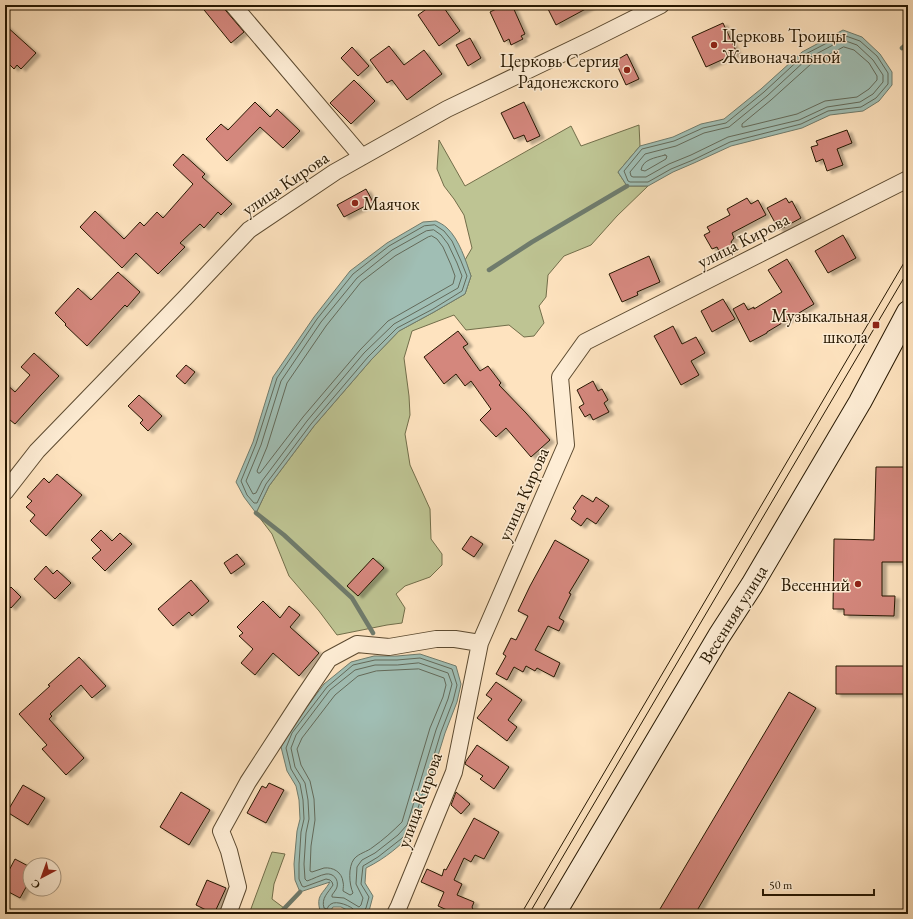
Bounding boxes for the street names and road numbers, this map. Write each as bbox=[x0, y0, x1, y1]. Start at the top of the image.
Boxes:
street label: улица Кирова bbox=[237, 145, 334, 221]
street label: улица Кирова bbox=[693, 207, 794, 273]
street label: улица Кирова bbox=[492, 443, 554, 544]
street label: Весенняя улица bbox=[694, 560, 773, 668]
street label: улица Кирова bbox=[391, 748, 447, 851]

